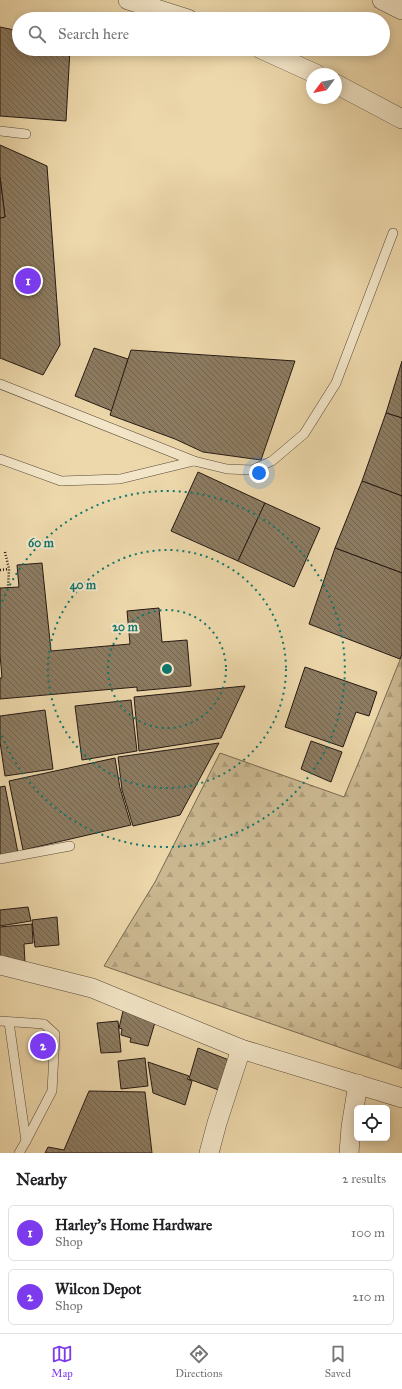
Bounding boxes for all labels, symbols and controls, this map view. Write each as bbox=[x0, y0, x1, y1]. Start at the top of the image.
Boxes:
search box bbox=[12, 12, 390, 56]
icon: search bbox=[26, 23, 48, 45]
text: Search here bbox=[58, 25, 129, 43]
north arrow bbox=[306, 68, 342, 104]
pin: 1 bbox=[15, 266, 41, 296]
your location bbox=[249, 463, 269, 483]
text: 60 m bbox=[28, 536, 55, 550]
text: 40 m bbox=[70, 578, 97, 593]
text: 20 m bbox=[112, 620, 139, 634]
centre of rings bbox=[160, 662, 174, 676]
pin: 2 bbox=[30, 1031, 56, 1061]
map controls bbox=[354, 1105, 390, 1141]
button: locate bbox=[354, 1105, 390, 1141]
text: Nearby bbox=[16, 1169, 67, 1190]
text: 2 results bbox=[342, 1171, 386, 1187]
text: Harley's Home Hardware bbox=[55, 1216, 212, 1234]
text: 1 bbox=[27, 1225, 33, 1241]
text: 100 m bbox=[351, 1225, 385, 1241]
text: Shop bbox=[55, 1234, 83, 1250]
text: Wilcon Depot bbox=[55, 1280, 141, 1298]
text: 2 bbox=[27, 1289, 33, 1305]
text: 210 m bbox=[352, 1289, 385, 1305]
text: Shop bbox=[55, 1298, 83, 1314]
tab: Map bbox=[51, 1343, 73, 1380]
tab: Directions bbox=[175, 1343, 223, 1380]
tab: Saved bbox=[325, 1343, 351, 1380]

